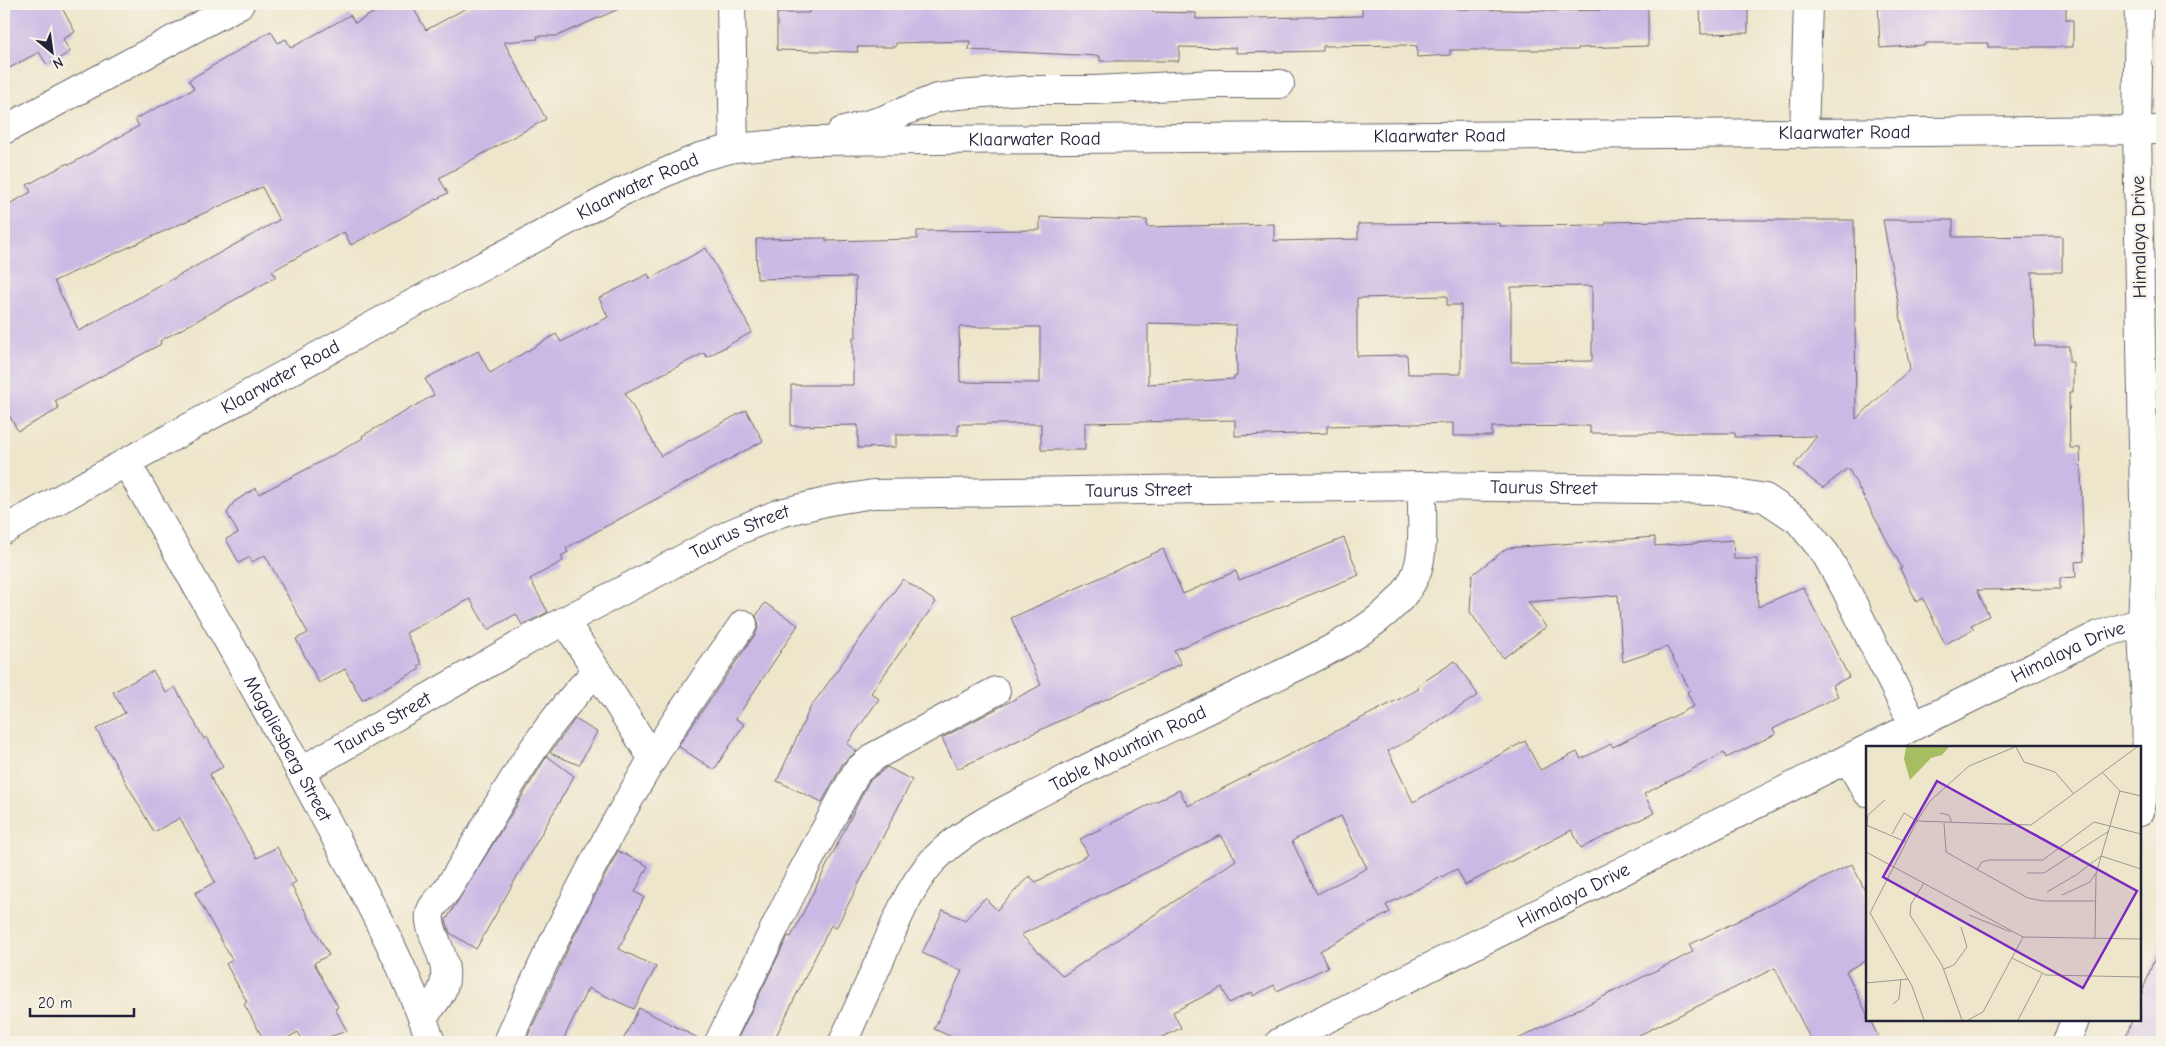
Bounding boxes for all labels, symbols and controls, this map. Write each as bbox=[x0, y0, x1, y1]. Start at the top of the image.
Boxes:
north arrow bbox=[28, 28, 78, 78]
text: N bbox=[50, 53, 66, 73]
street label: Klaarwater Road bbox=[1778, 121, 1911, 144]
street label: Klaarwater Road bbox=[1373, 124, 1506, 147]
street label: Klaarwater Road bbox=[968, 128, 1101, 151]
street label: Klaarwater Road bbox=[573, 148, 702, 225]
street label: Himalaya Drive bbox=[2127, 175, 2151, 299]
street label: Klaarwater Road bbox=[217, 335, 344, 418]
street label: Taurus Street bbox=[1490, 476, 1598, 499]
street label: Taurus Street bbox=[1085, 478, 1193, 502]
street label: Taurus Street bbox=[686, 500, 792, 564]
street label: Himalaya Drive bbox=[2008, 617, 2127, 687]
street label: Magaliesberg Street bbox=[239, 672, 336, 826]
street label: Taurus Street bbox=[332, 687, 436, 760]
street label: Table Mountain Road bbox=[1046, 701, 1210, 796]
inset map bbox=[1866, 746, 2141, 1021]
street label: Himalaya Drive bbox=[1514, 858, 1633, 933]
scale bar bbox=[30, 986, 134, 1018]
text: 20 m bbox=[38, 994, 72, 1012]

